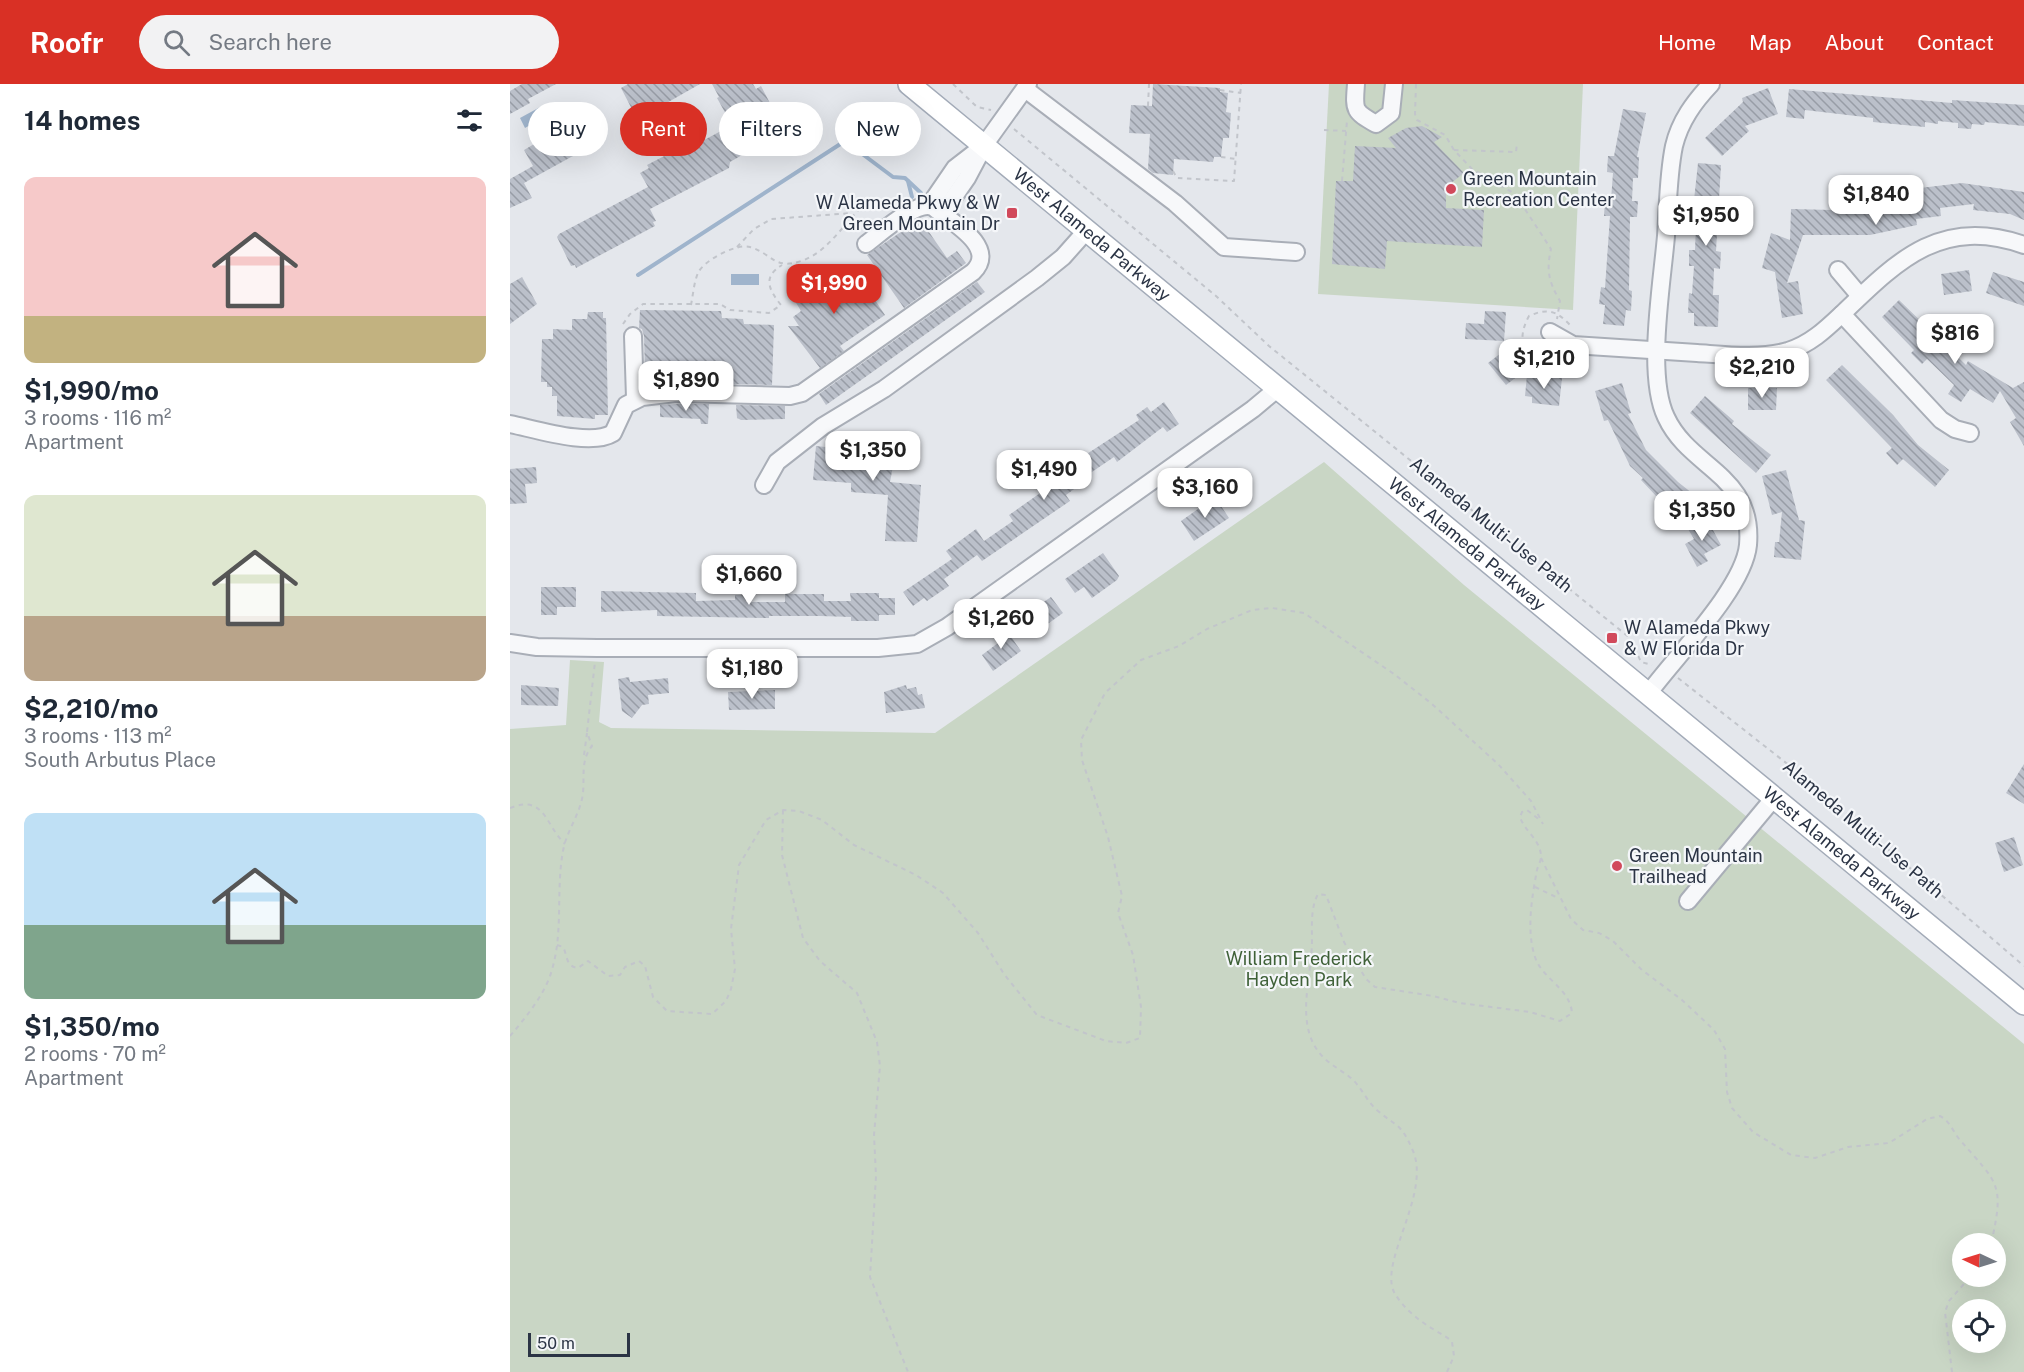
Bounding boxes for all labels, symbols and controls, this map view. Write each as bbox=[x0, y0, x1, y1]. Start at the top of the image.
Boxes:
search box bbox=[139, 15, 559, 69]
text: Roofr bbox=[30, 26, 103, 59]
icon: search bbox=[160, 26, 193, 59]
text: Search here bbox=[208, 29, 332, 55]
text: Home bbox=[1658, 30, 1716, 55]
text: Map bbox=[1749, 30, 1792, 55]
text: About bbox=[1825, 30, 1884, 55]
text: Contact bbox=[1917, 30, 1994, 55]
chip: Buy bbox=[528, 102, 608, 156]
chip: Rent bbox=[620, 102, 707, 156]
chip: Filters bbox=[719, 102, 823, 156]
chip: New bbox=[835, 102, 921, 156]
icon: filters bbox=[453, 104, 486, 137]
text: 14 homes bbox=[24, 105, 140, 136]
street label: West Alameda Parkway bbox=[1009, 163, 1175, 306]
place label: Green Mountain Recreation Center bbox=[1463, 168, 1614, 210]
pin: $1,840 bbox=[1827, 175, 1925, 226]
marker: Green Mountain Recreation Center bbox=[1444, 182, 1458, 196]
text: $1,840 bbox=[1842, 182, 1910, 206]
place label: W Alameda Pkwy & W Green Mountain Dr bbox=[816, 192, 1000, 234]
pin: $1,950 bbox=[1657, 196, 1755, 247]
text: $1,950 bbox=[1672, 203, 1740, 227]
marker: W Alameda Pkwy & W Green Mountain Dr bbox=[1005, 206, 1019, 220]
icon: home bbox=[201, 216, 309, 324]
pin: $1,990 bbox=[785, 264, 883, 315]
text: $1,990 bbox=[801, 271, 867, 295]
pin: $816 bbox=[1919, 314, 1991, 365]
text: $816 bbox=[1931, 321, 1979, 345]
pin: $1,210 bbox=[1495, 339, 1593, 390]
text: $1,210 bbox=[1513, 346, 1575, 370]
pin: $2,210 bbox=[1713, 348, 1811, 399]
text: $2,210 bbox=[1729, 355, 1795, 379]
pin: $1,890 bbox=[637, 361, 735, 412]
text: $1,890 bbox=[652, 368, 720, 392]
text: $1,990/mo bbox=[24, 375, 159, 406]
text: 3 rooms · 116 m² bbox=[24, 406, 171, 430]
text: Apartment bbox=[24, 430, 124, 454]
pin: $1,350 bbox=[824, 431, 922, 482]
text: $1,350 bbox=[839, 438, 907, 462]
pin: $1,490 bbox=[995, 450, 1093, 501]
street label: Alameda Multi-Use Path bbox=[1406, 453, 1577, 597]
text: $1,490 bbox=[1011, 457, 1077, 481]
pin: $3,160 bbox=[1156, 468, 1254, 519]
street label: West Alameda Parkway bbox=[1384, 473, 1550, 615]
text: $3,160 bbox=[1171, 475, 1239, 499]
pin: $1,350 bbox=[1653, 491, 1751, 542]
text: $1,350 bbox=[1668, 498, 1736, 522]
icon: home bbox=[201, 534, 309, 642]
pin: $1,660 bbox=[700, 555, 798, 606]
text: $1,660 bbox=[716, 562, 782, 586]
pin: $1,260 bbox=[952, 599, 1050, 650]
text: $1,260 bbox=[968, 606, 1034, 630]
place label: W Alameda Pkwy & W Florida Dr bbox=[1624, 617, 1770, 659]
marker: W Alameda Pkwy & W Florida Dr bbox=[1605, 631, 1619, 645]
pin: $1,180 bbox=[703, 649, 801, 700]
text: $1,180 bbox=[721, 656, 783, 680]
text: $2,210/mo bbox=[24, 693, 158, 724]
text: 3 rooms · 113 m² bbox=[24, 724, 172, 748]
text: South Arbutus Place bbox=[24, 748, 216, 772]
street label: Alameda Multi-Use Path bbox=[1779, 755, 1948, 902]
street label: West Alameda Parkway bbox=[1759, 782, 1925, 924]
place label: Green Mountain Trailhead bbox=[1629, 845, 1763, 887]
icon: home bbox=[201, 852, 309, 960]
marker: Green Mountain Trailhead bbox=[1610, 859, 1624, 873]
park label: William Frederick Hayden Park bbox=[1226, 948, 1372, 990]
text: $1,350/mo bbox=[24, 1011, 160, 1042]
text: 2 rooms · 70 m² bbox=[24, 1042, 166, 1066]
text: Apartment bbox=[24, 1066, 124, 1090]
north arrow bbox=[1952, 1233, 2006, 1287]
map controls bbox=[1952, 1233, 2006, 1353]
button: locate bbox=[1952, 1299, 2006, 1353]
scale bar bbox=[528, 1330, 630, 1358]
text: 50 m bbox=[537, 1334, 575, 1353]

